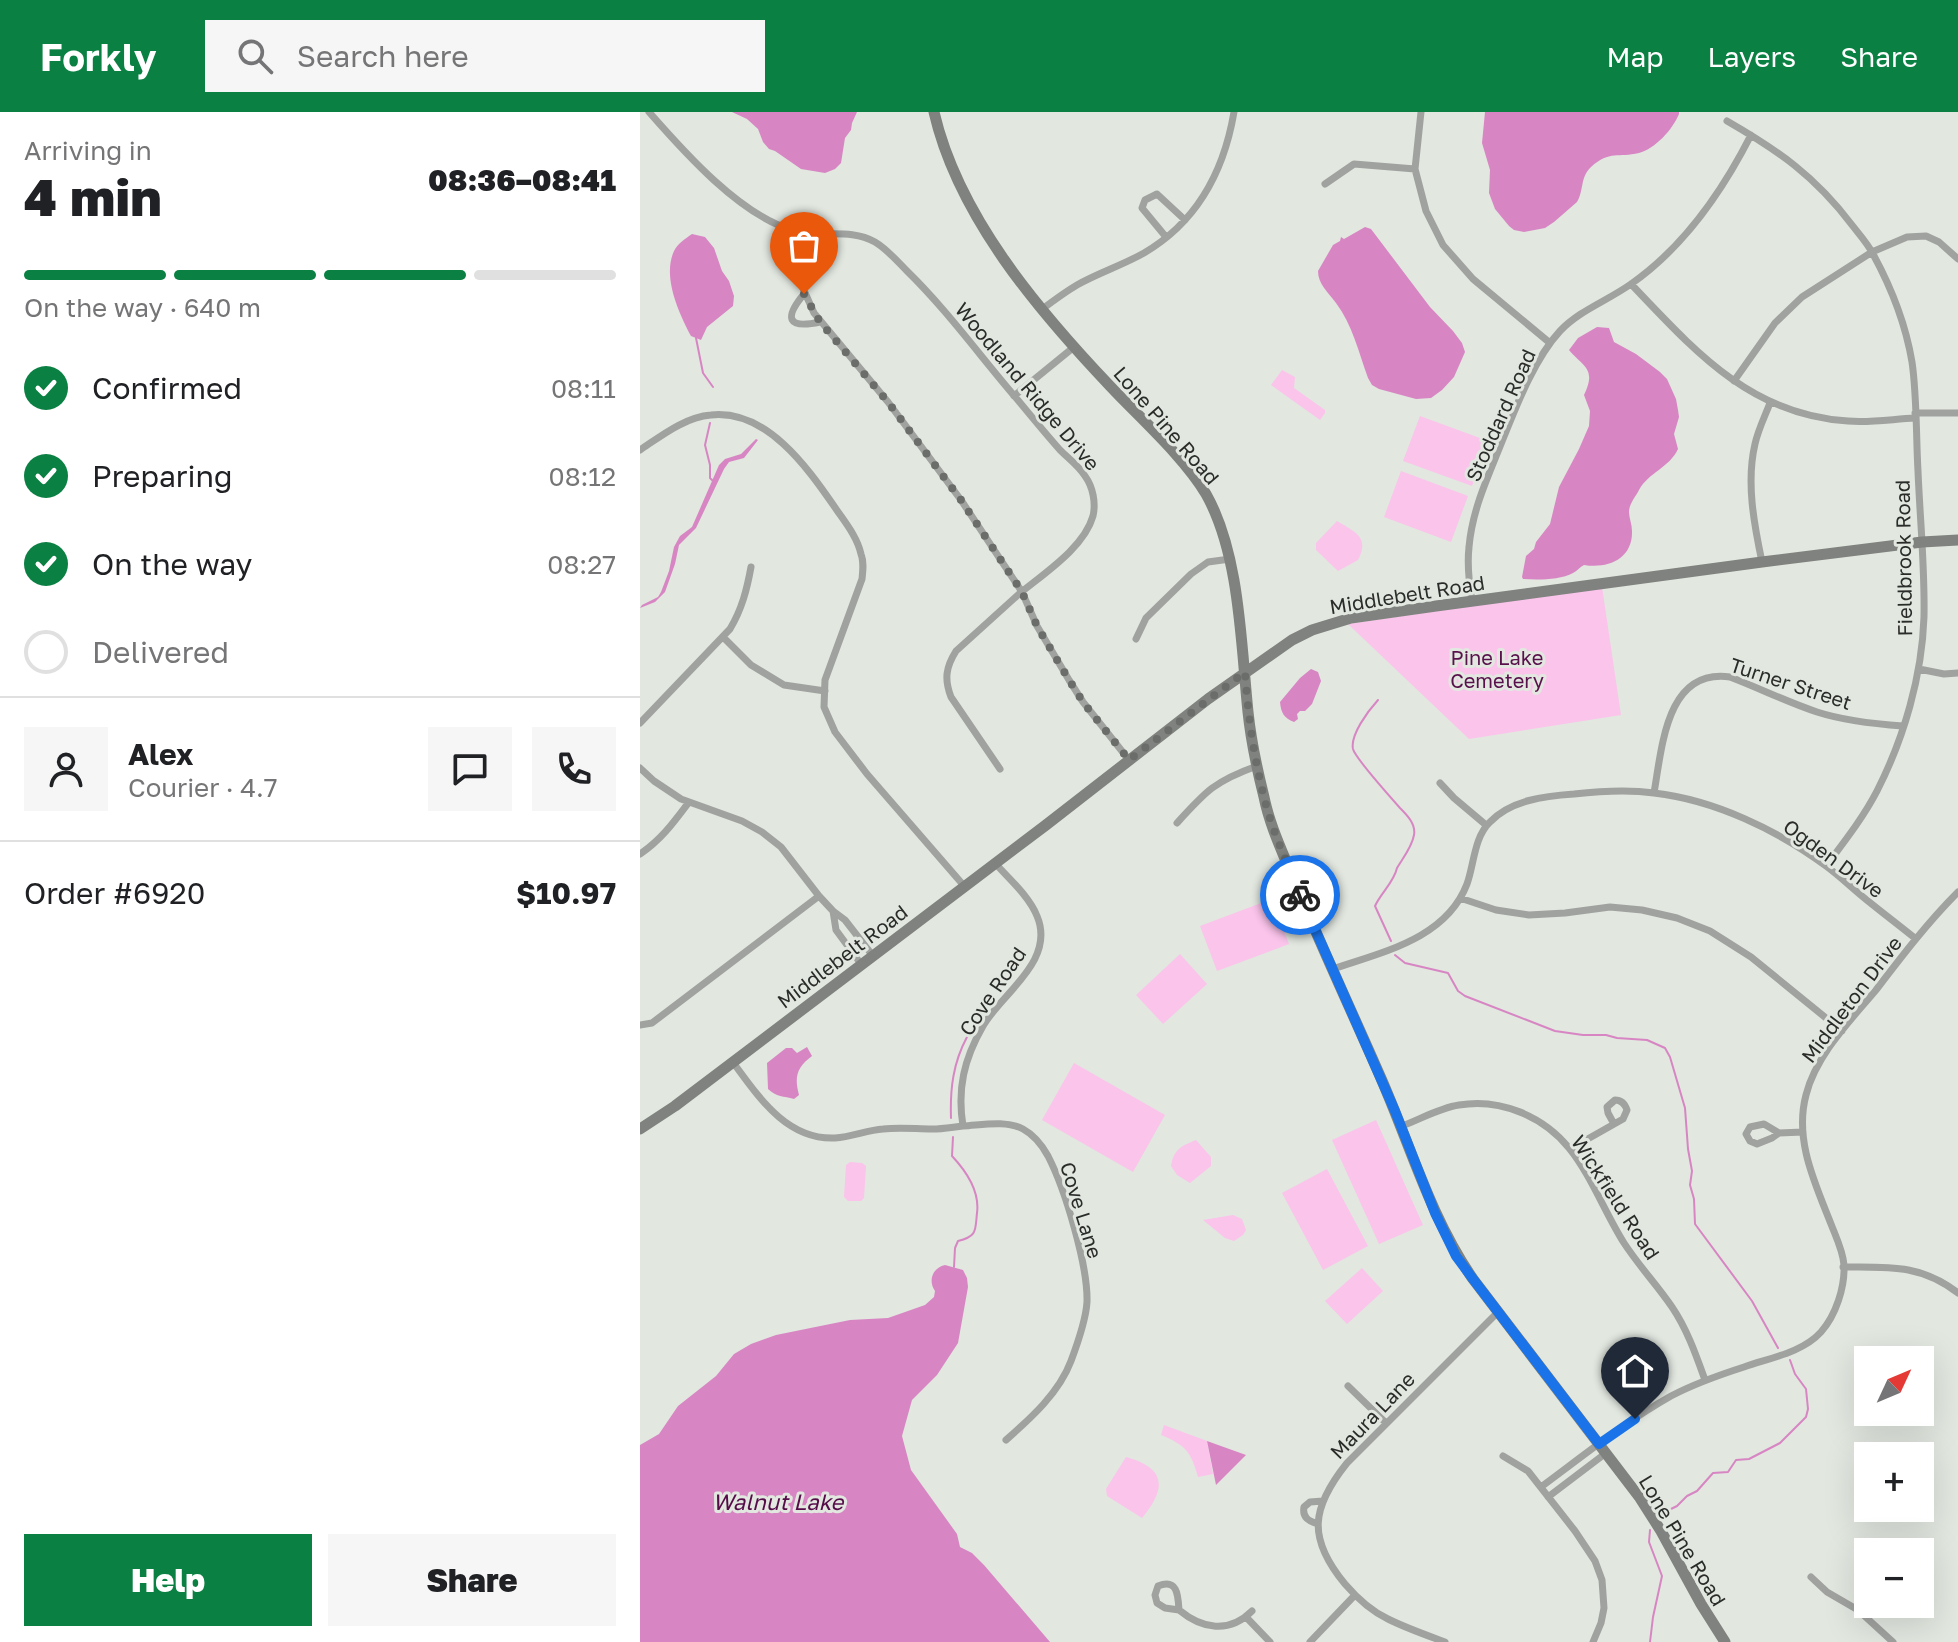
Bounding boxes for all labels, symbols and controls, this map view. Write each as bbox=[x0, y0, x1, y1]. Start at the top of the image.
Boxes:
search box bbox=[205, 20, 765, 92]
text: Forkly bbox=[40, 34, 157, 79]
icon: search bbox=[233, 34, 277, 78]
text: Search here bbox=[297, 38, 469, 74]
text: Map bbox=[1606, 40, 1664, 73]
text: Layers bbox=[1708, 40, 1796, 73]
text: Share bbox=[1840, 40, 1918, 73]
text: Arriving in bbox=[24, 135, 152, 166]
text: 08:36–08:41 bbox=[428, 162, 616, 198]
text: 4 min bbox=[24, 165, 162, 227]
pin bbox=[770, 212, 838, 294]
icon: bag bbox=[782, 224, 826, 268]
text: On the way · 640 m bbox=[24, 292, 261, 323]
street label: Woodland Ridge Drive bbox=[951, 297, 1105, 475]
street label: Stoddard Road bbox=[1460, 345, 1540, 485]
street label: Lone Pine Road bbox=[1109, 361, 1225, 489]
icon: check bbox=[24, 366, 68, 410]
text: Confirmed bbox=[92, 370, 242, 406]
text: 08:11 bbox=[551, 373, 616, 404]
icon: check bbox=[24, 454, 68, 498]
text: Preparing bbox=[92, 458, 233, 494]
text: 08:12 bbox=[549, 461, 616, 492]
street label: Fieldbrook Road bbox=[1890, 480, 1916, 636]
icon: check bbox=[24, 542, 68, 586]
text: On the way bbox=[92, 546, 252, 582]
text: 08:27 bbox=[547, 549, 616, 580]
street label: Middlebelt Road bbox=[1328, 570, 1486, 618]
text: Delivered bbox=[92, 634, 229, 670]
park label: Pine Lake Cemetery bbox=[1450, 645, 1544, 692]
street label: Turner Street bbox=[1727, 652, 1855, 714]
button: person bbox=[24, 727, 108, 811]
button: chat bbox=[428, 727, 512, 811]
button: phone bbox=[532, 727, 616, 811]
text: Alex bbox=[128, 736, 193, 772]
text: Courier · 4.7 bbox=[128, 772, 278, 803]
street label: Ogden Drive bbox=[1779, 814, 1889, 902]
courier bbox=[1260, 855, 1340, 935]
icon: bike bbox=[1278, 873, 1322, 917]
text: Order #6920 bbox=[24, 875, 205, 911]
text: $10.97 bbox=[516, 875, 616, 911]
street label: Middlebelt Road bbox=[772, 899, 912, 1013]
street label: Middleton Drive bbox=[1796, 931, 1906, 1067]
street label: Cove Road bbox=[954, 942, 1030, 1040]
street label: Wickfield Road bbox=[1567, 1130, 1665, 1264]
street label: Cove Lane bbox=[1056, 1159, 1108, 1261]
pin bbox=[1601, 1337, 1669, 1419]
north arrow bbox=[1854, 1346, 1934, 1426]
map controls bbox=[1854, 1346, 1934, 1618]
icon: home bbox=[1613, 1349, 1657, 1393]
street label: Maura Lane bbox=[1325, 1367, 1419, 1463]
button: + bbox=[1854, 1442, 1934, 1522]
street label: Lone Pine Road bbox=[1634, 1470, 1732, 1610]
water label: Walnut Lake bbox=[713, 1488, 846, 1515]
button: Help bbox=[24, 1534, 312, 1626]
button: Share bbox=[328, 1534, 616, 1626]
button: − bbox=[1854, 1538, 1934, 1618]

